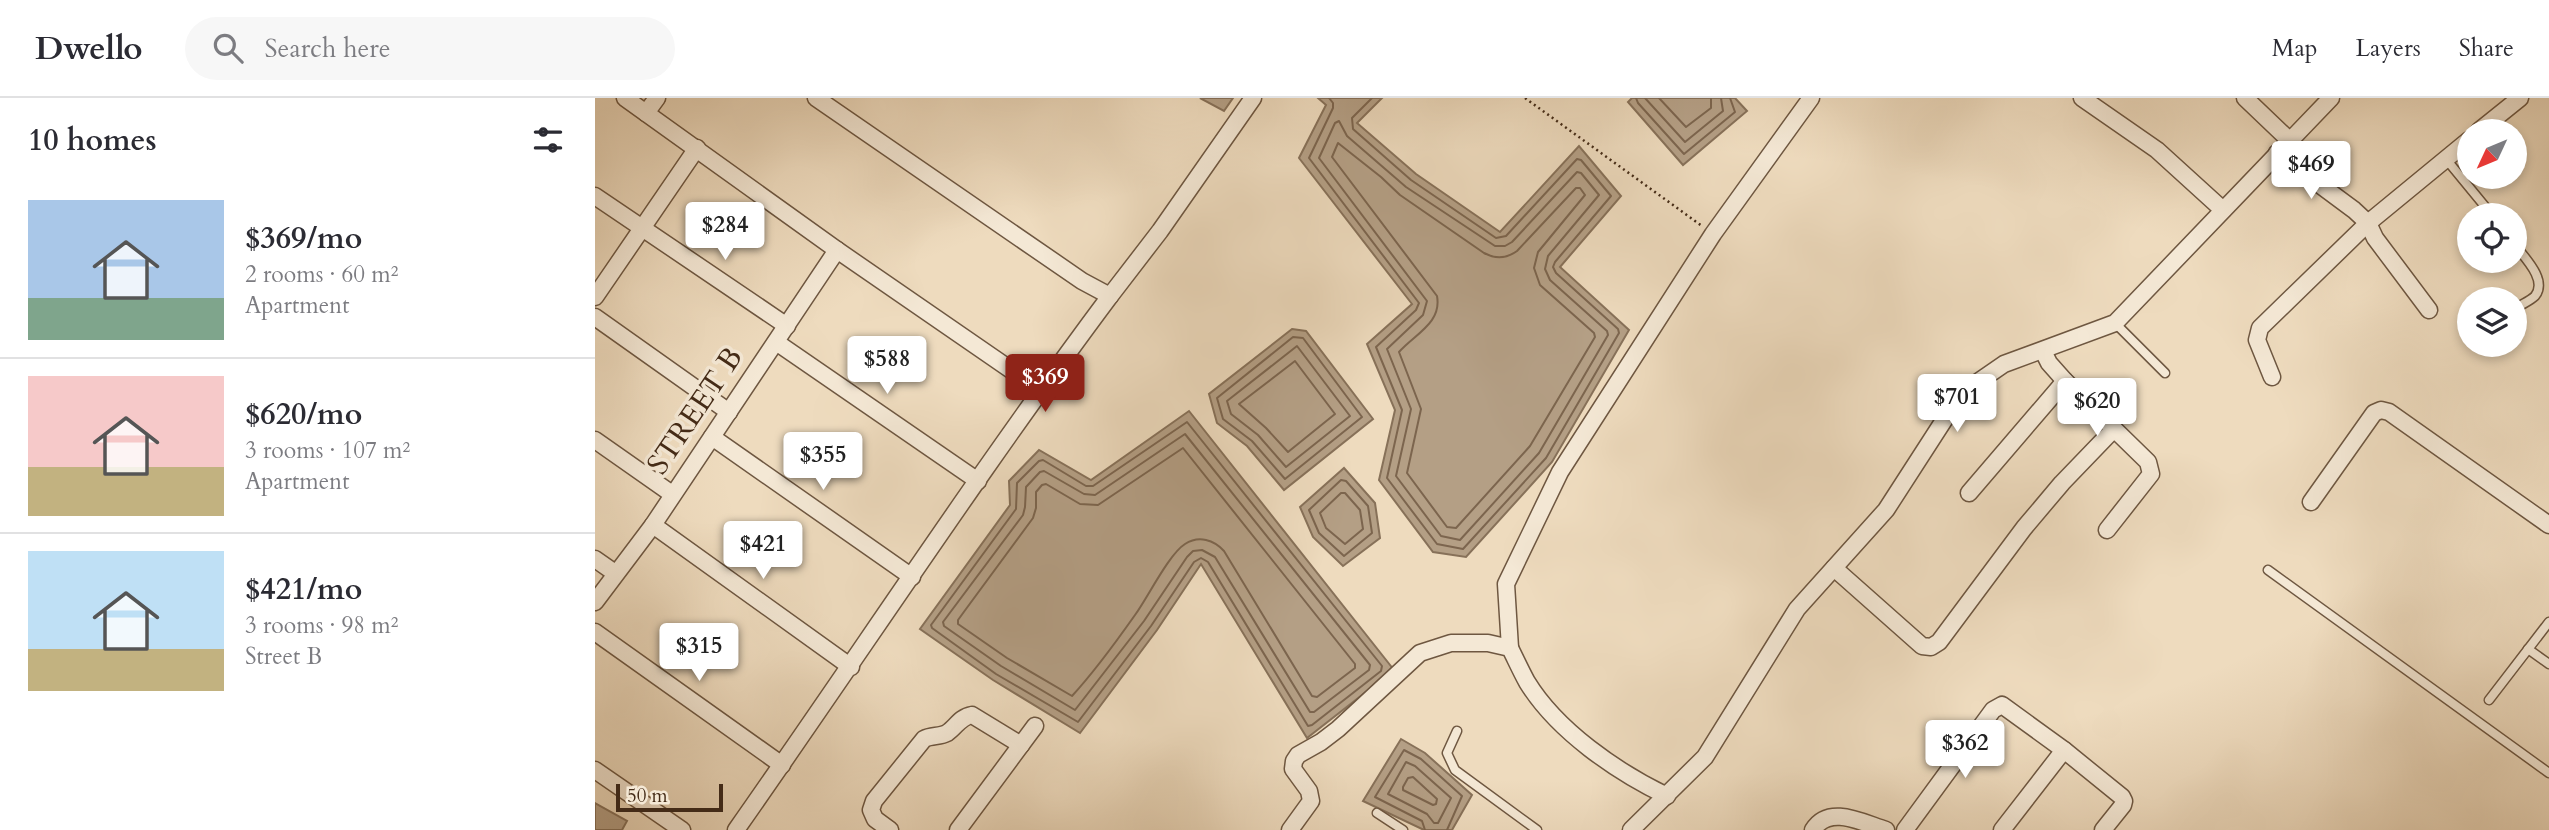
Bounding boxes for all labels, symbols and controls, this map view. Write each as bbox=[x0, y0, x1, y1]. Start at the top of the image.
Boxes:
search box bbox=[185, 17, 675, 80]
text: Dwello bbox=[35, 26, 143, 71]
icon: search bbox=[209, 29, 247, 67]
text: Search here bbox=[265, 31, 391, 66]
text: Map bbox=[2272, 32, 2318, 65]
text: Layers bbox=[2356, 32, 2421, 65]
text: Share bbox=[2459, 32, 2514, 65]
north arrow bbox=[2457, 119, 2527, 189]
map controls bbox=[2457, 119, 2527, 357]
text: 10 homes bbox=[28, 120, 157, 161]
icon: filters bbox=[529, 121, 567, 159]
pin: $469 bbox=[2270, 141, 2352, 201]
text: $469 bbox=[2287, 148, 2335, 179]
pin: $284 bbox=[684, 202, 766, 262]
button: locate bbox=[2457, 203, 2527, 273]
text: $284 bbox=[701, 209, 749, 240]
text: $369/mo bbox=[245, 218, 362, 259]
icon: home bbox=[84, 228, 168, 312]
text: 2 rooms · 60 m² bbox=[245, 259, 398, 290]
button: layers bbox=[2457, 287, 2527, 357]
text: Apartment bbox=[245, 290, 349, 321]
pin: $588 bbox=[846, 336, 928, 396]
street label: STREET B bbox=[637, 339, 753, 483]
text: $588 bbox=[863, 343, 911, 374]
pin: $369 bbox=[1004, 354, 1086, 414]
text: $369 bbox=[1021, 361, 1069, 392]
pin: $701 bbox=[1916, 374, 1998, 434]
pin: $620 bbox=[2056, 378, 2138, 438]
text: $701 bbox=[1933, 381, 1981, 412]
text: $620 bbox=[2073, 385, 2121, 416]
text: $620/mo bbox=[245, 394, 362, 435]
icon: home bbox=[84, 404, 168, 488]
pin: $355 bbox=[782, 432, 864, 492]
text: 3 rooms · 107 m² bbox=[245, 435, 410, 466]
text: $355 bbox=[799, 439, 847, 470]
text: Apartment bbox=[245, 466, 349, 497]
pin: $421 bbox=[722, 522, 804, 581]
text: $421 bbox=[739, 528, 787, 559]
text: $421/mo bbox=[245, 569, 362, 610]
icon: home bbox=[84, 579, 168, 663]
text: 3 rooms · 98 m² bbox=[245, 610, 398, 641]
pin: $315 bbox=[658, 624, 740, 683]
text: $315 bbox=[675, 630, 723, 661]
text: Street B bbox=[245, 641, 322, 672]
pin: $362 bbox=[1924, 720, 2006, 780]
text: $362 bbox=[1941, 727, 1989, 758]
scale bar bbox=[616, 781, 723, 813]
text: 50 m bbox=[627, 783, 668, 809]

